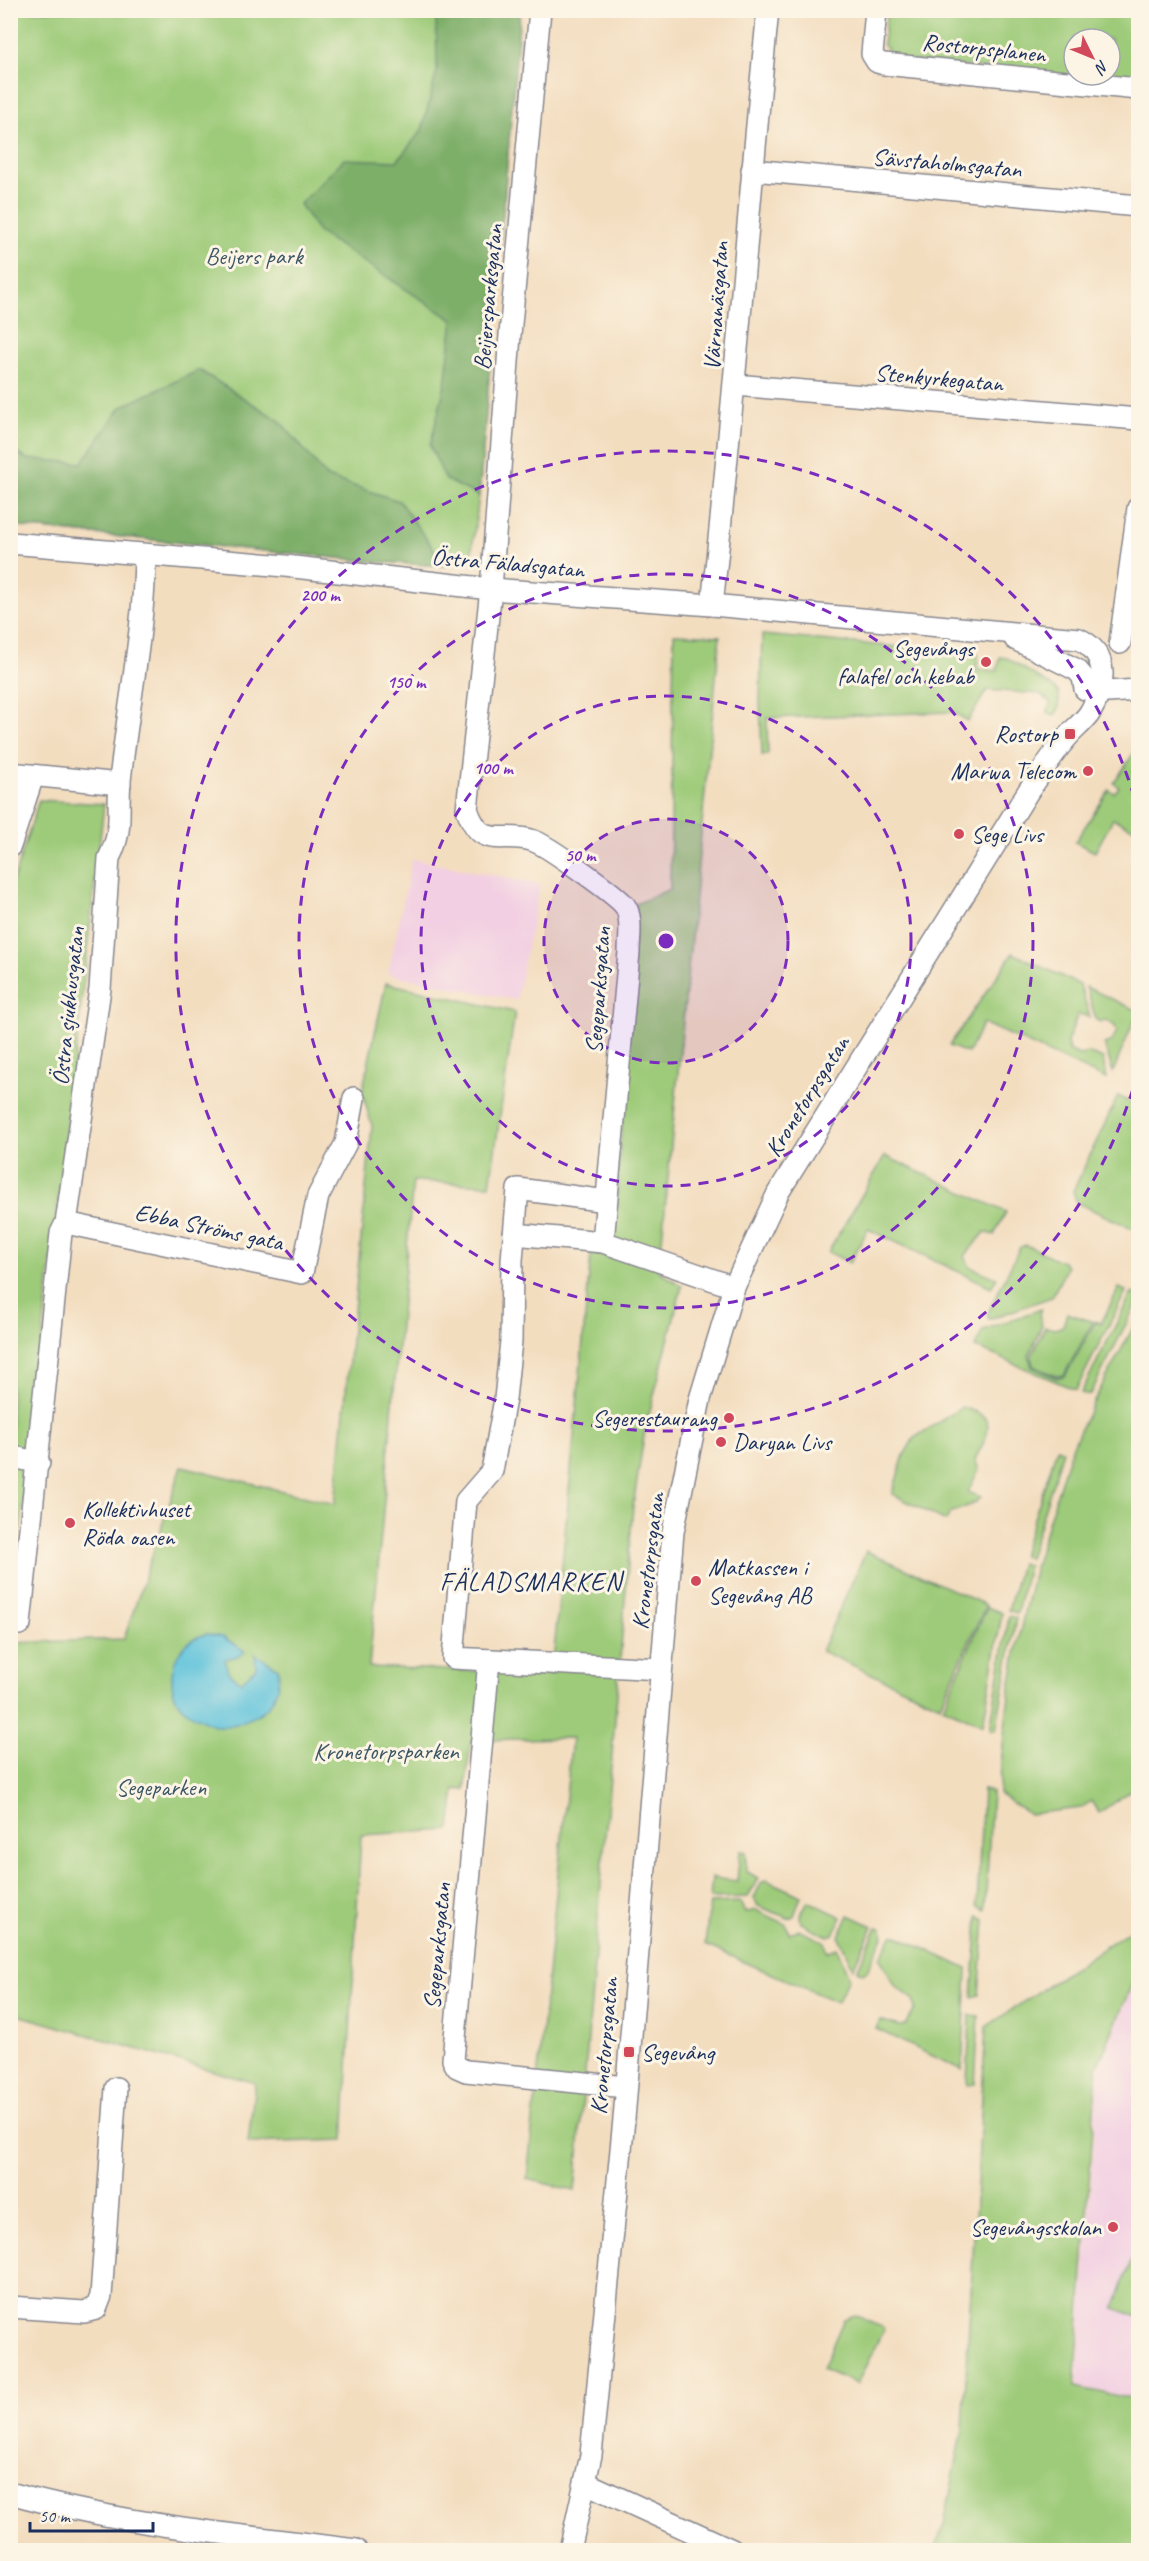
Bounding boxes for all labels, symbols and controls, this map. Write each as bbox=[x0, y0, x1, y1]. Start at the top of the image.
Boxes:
street label: Rostorpsplanen bbox=[921, 27, 1048, 70]
north arrow bbox=[1062, 27, 1122, 87]
text: N bbox=[1089, 56, 1113, 79]
street label: Sävstaholmsgatan bbox=[871, 142, 1024, 185]
street label: Beijersparksgatan bbox=[467, 222, 509, 371]
street label: Värnanäsgatan bbox=[697, 239, 736, 371]
park label: Beijers park bbox=[205, 241, 305, 271]
street label: Stenkyrkegatan bbox=[874, 357, 1005, 399]
street label: Östra Fäladsgatan bbox=[430, 541, 587, 585]
text: 200 m bbox=[301, 584, 341, 606]
place label: Segevångs falafel och kebab bbox=[838, 633, 976, 691]
marker: Segevångs falafel och kebab bbox=[979, 655, 993, 669]
text: 150 m bbox=[387, 671, 427, 693]
place label: Rostorp bbox=[995, 719, 1059, 749]
marker: Rostorp bbox=[1063, 727, 1077, 741]
place label: Marwa Telecom bbox=[951, 756, 1077, 786]
text: 100 m bbox=[474, 757, 514, 779]
marker: Marwa Telecom bbox=[1081, 764, 1095, 778]
place label: Sege Livs bbox=[971, 819, 1045, 849]
marker: Sege Livs bbox=[952, 827, 966, 841]
text: 50 m bbox=[565, 844, 597, 866]
street label: Östra sjukhusgatan bbox=[45, 925, 91, 1087]
street label: Segeparksgatan bbox=[579, 925, 617, 1054]
centre of rings bbox=[656, 931, 676, 951]
street label: Kronetorpsgatan bbox=[758, 1029, 857, 1162]
street label: Ebba Ströms gata bbox=[132, 1197, 287, 1258]
place label: Segerestaurang bbox=[592, 1403, 718, 1433]
marker: Segerestaurang bbox=[722, 1411, 736, 1425]
place label: Daryan Livs bbox=[733, 1427, 833, 1457]
marker: Daryan Livs bbox=[714, 1435, 728, 1449]
street label: Kronetorpsgatan bbox=[625, 1490, 671, 1631]
place label: Kollektivhuset Röda oasen bbox=[82, 1494, 192, 1552]
marker: Kollektivhuset Röda oasen bbox=[63, 1516, 77, 1530]
place label: Matkassen i Segevång AB bbox=[708, 1552, 813, 1610]
district label: FÄLADSMARKEN bbox=[440, 1565, 625, 1598]
marker: Matkassen i Segevång AB bbox=[689, 1574, 703, 1588]
park label: Kronetorpsparken bbox=[313, 1736, 460, 1766]
park label: Segeparken bbox=[116, 1772, 206, 1802]
street label: Segeparksgatan bbox=[417, 1881, 458, 2011]
street label: Kronetorpsgatan bbox=[583, 1975, 625, 2116]
place label: Segevång bbox=[641, 2037, 717, 2067]
marker: Segevång bbox=[622, 2045, 636, 2059]
place label: Segevångsskolan bbox=[970, 2212, 1102, 2242]
marker: Segevångsskolan bbox=[1106, 2220, 1120, 2234]
scale bar bbox=[30, 2495, 153, 2533]
text: 50 m bbox=[39, 2505, 72, 2527]

